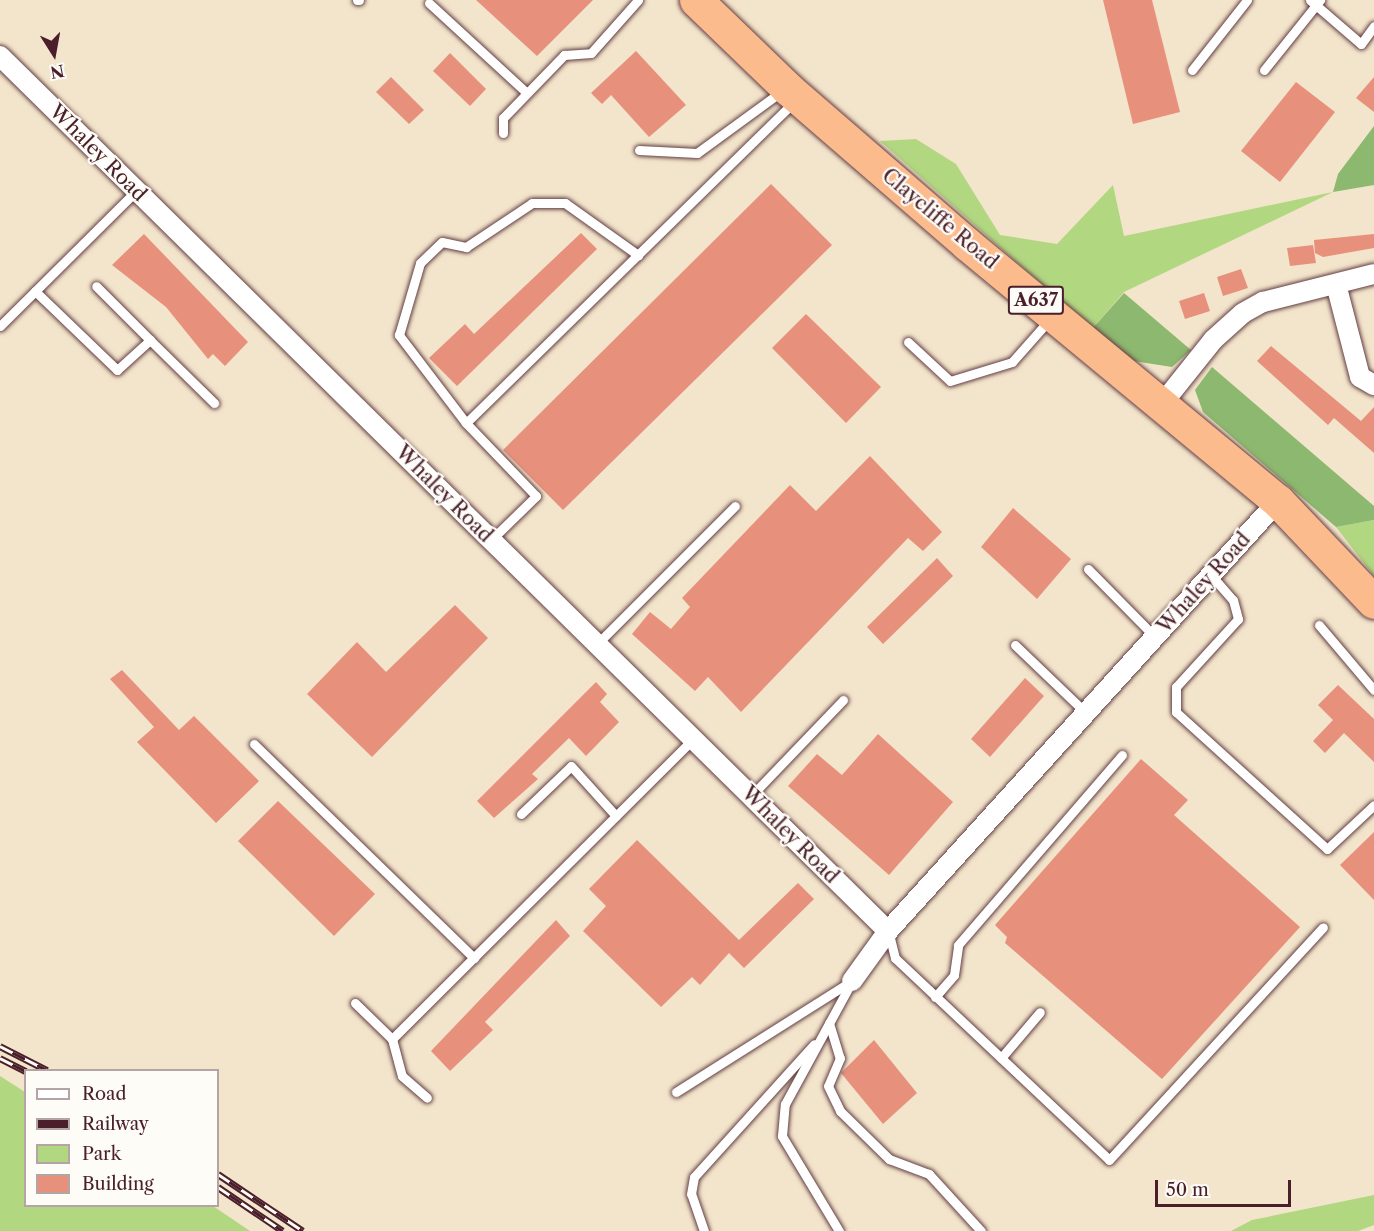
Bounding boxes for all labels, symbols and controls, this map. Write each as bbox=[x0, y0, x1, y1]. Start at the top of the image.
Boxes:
north arrow bbox=[24, 24, 84, 84]
text: N bbox=[49, 61, 66, 83]
street label: Whaley Road bbox=[44, 99, 152, 207]
street label: Claycliffe Road bbox=[877, 164, 1003, 274]
road number: A637 bbox=[1008, 285, 1064, 315]
street label: Whaley Road bbox=[390, 440, 498, 548]
street label: Whaley Road bbox=[1152, 527, 1256, 639]
street label: Whaley Road bbox=[736, 781, 844, 889]
legend bbox=[24, 1069, 219, 1207]
text: Road bbox=[82, 1083, 127, 1105]
text: Railway bbox=[82, 1113, 149, 1135]
text: Park bbox=[82, 1143, 121, 1165]
scale bar bbox=[1158, 1168, 1294, 1206]
text: Building bbox=[82, 1173, 154, 1195]
text: 50 m bbox=[1166, 1179, 1209, 1201]

